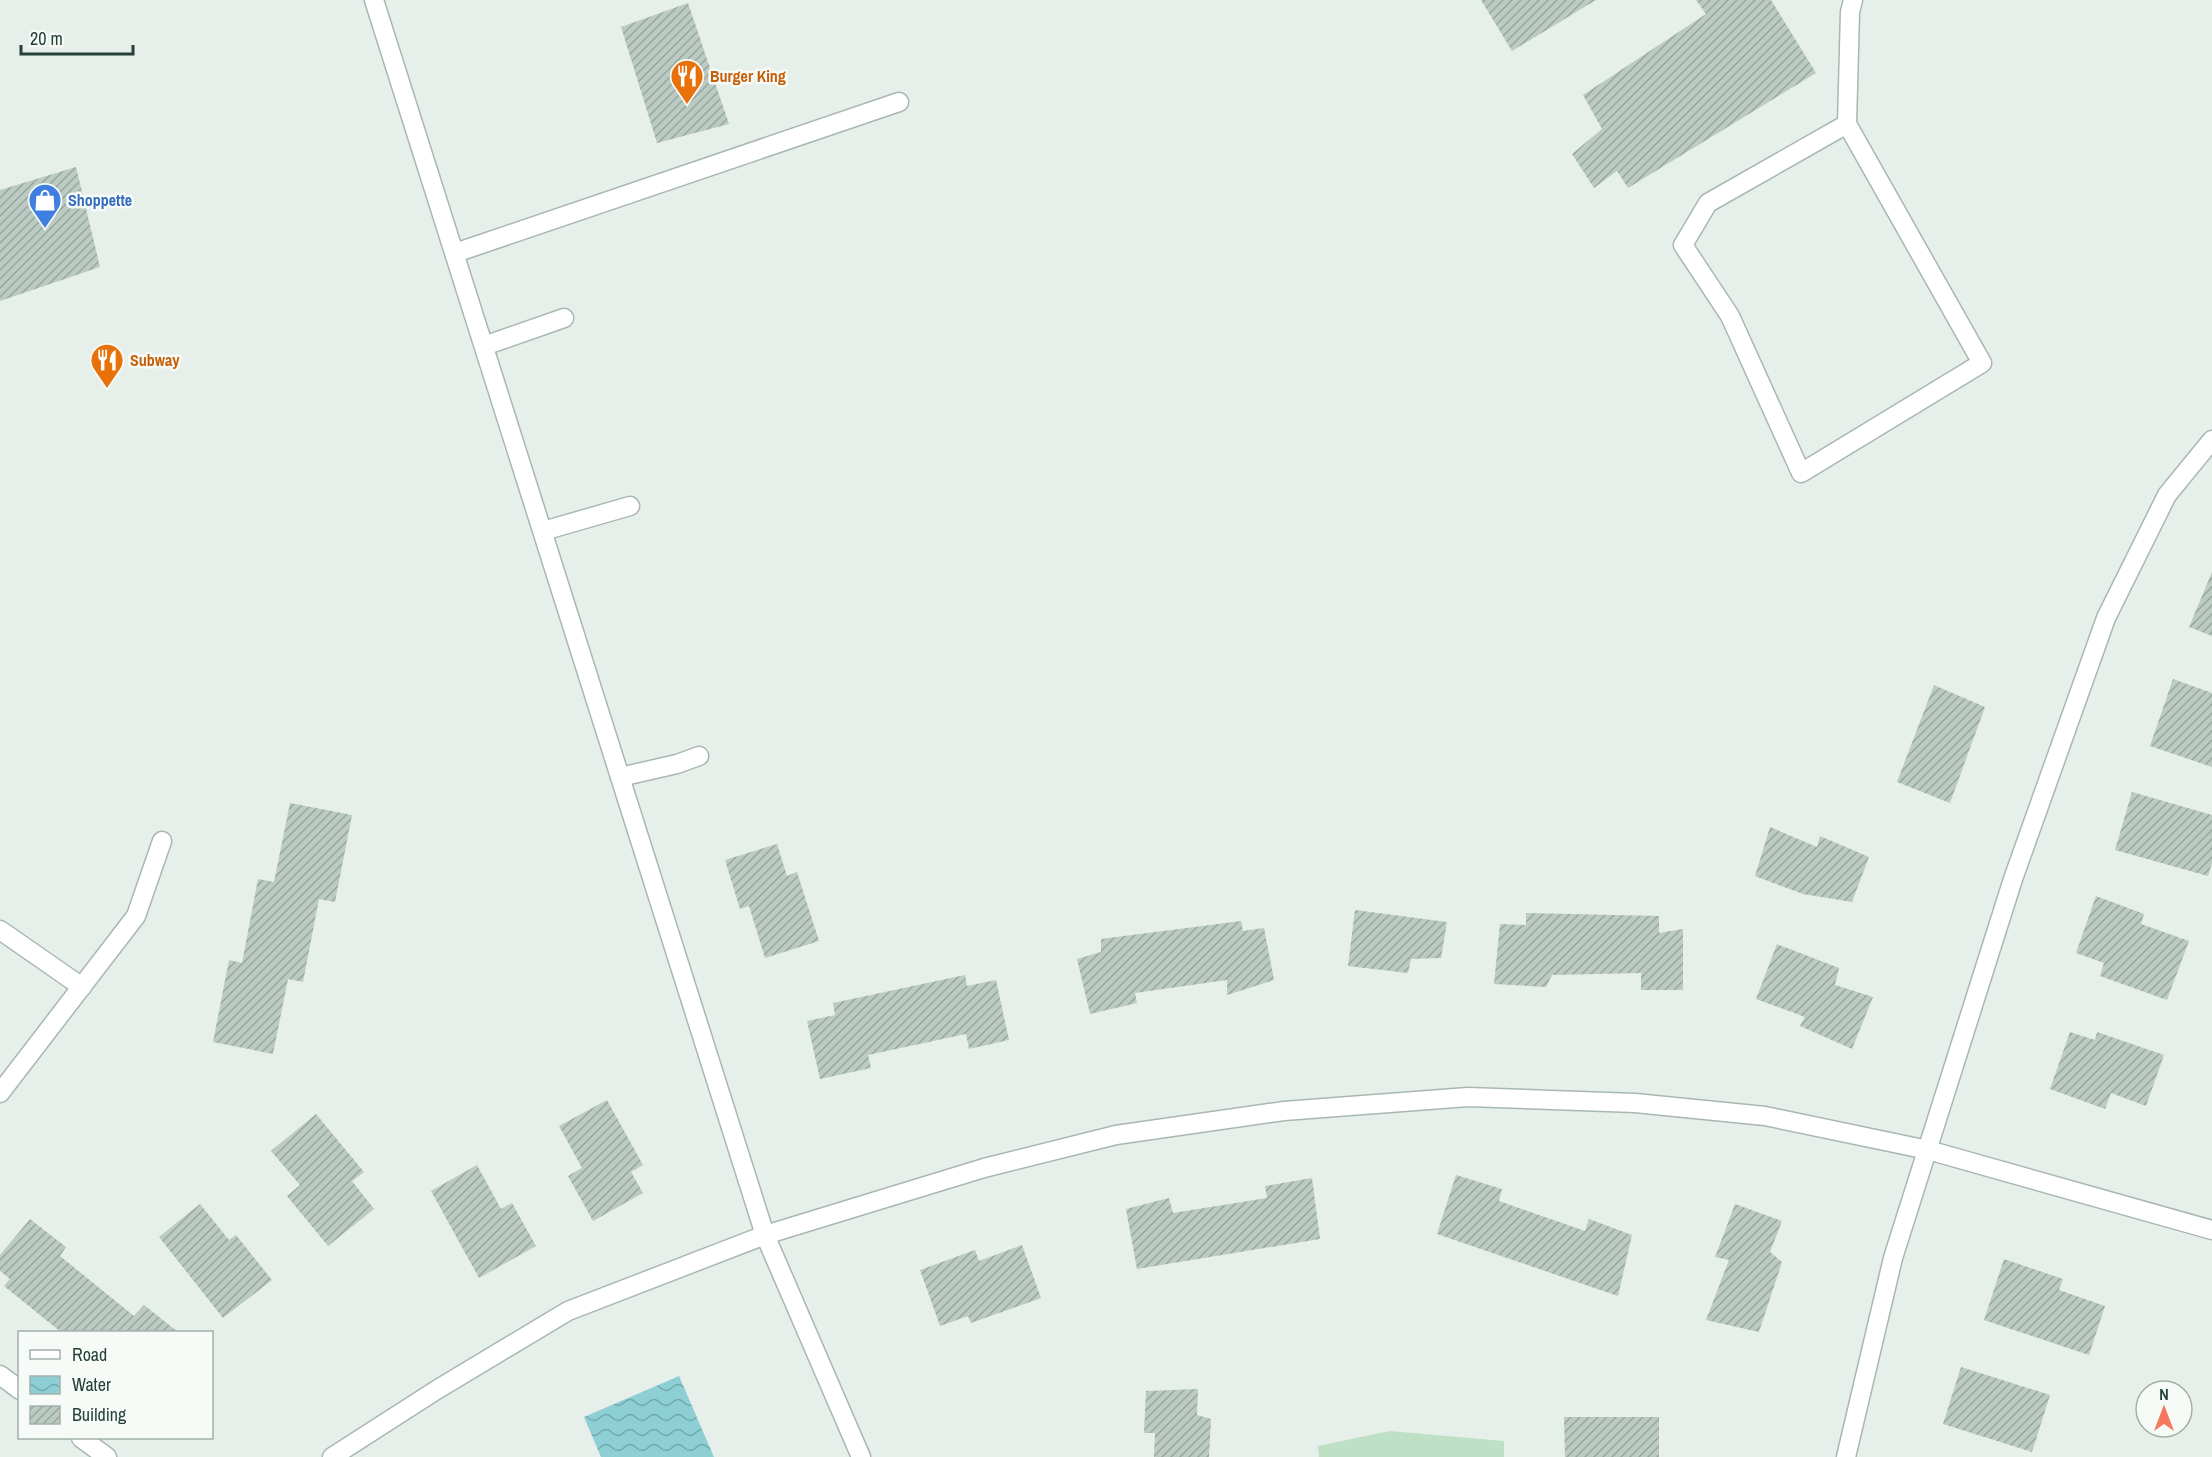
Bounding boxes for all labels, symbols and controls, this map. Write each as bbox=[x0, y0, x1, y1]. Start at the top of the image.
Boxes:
scale bar bbox=[21, 18, 134, 56]
text: 20 m bbox=[30, 26, 63, 51]
restaurant icon: Burger King bbox=[669, 58, 705, 105]
place label: Burger King bbox=[710, 65, 786, 87]
shop icon: Shoppette bbox=[27, 182, 63, 229]
place label: Shoppette bbox=[68, 189, 132, 211]
restaurant icon: Subway bbox=[89, 342, 125, 389]
place label: Subway bbox=[130, 349, 180, 371]
legend bbox=[18, 1331, 213, 1439]
text: Road bbox=[72, 1342, 107, 1367]
text: Water bbox=[72, 1372, 111, 1397]
north arrow bbox=[2134, 1379, 2194, 1439]
text: N bbox=[2159, 1383, 2169, 1405]
text: Building bbox=[72, 1402, 127, 1427]

